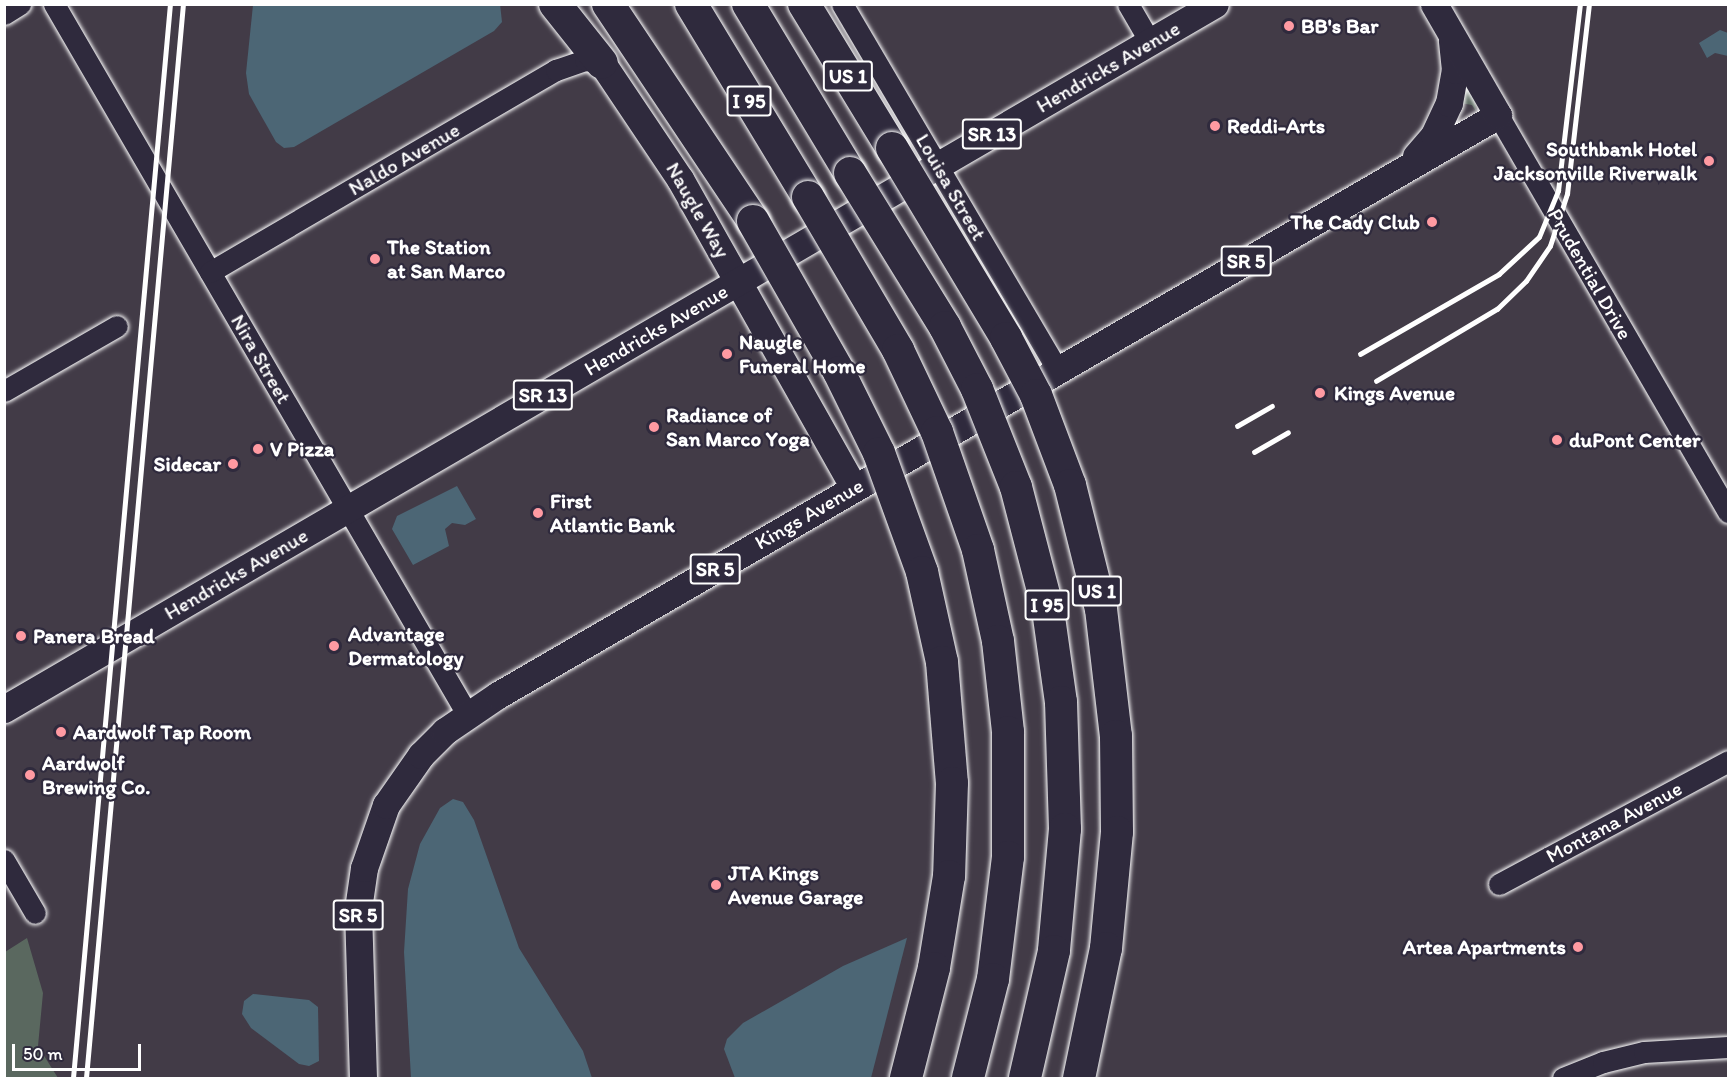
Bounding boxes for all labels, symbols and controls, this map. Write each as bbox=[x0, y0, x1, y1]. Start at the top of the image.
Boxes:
place label: BB's Bar bbox=[1301, 13, 1379, 39]
street label: Hendricks Avenue bbox=[1032, 16, 1184, 118]
marker: BB's Bar bbox=[1282, 19, 1296, 33]
road number: US 1 bbox=[822, 59, 874, 93]
road number: I 95 bbox=[726, 84, 771, 118]
place label: Reddi-Arts bbox=[1227, 113, 1325, 139]
street label: Naldo Avenue bbox=[344, 117, 464, 201]
road number: SR 13 bbox=[960, 117, 1024, 151]
marker: Reddi-Arts bbox=[1208, 119, 1222, 133]
street label: Louisa Street bbox=[910, 129, 992, 245]
place label: Southbank Hotel Jacksonville Riverwalk bbox=[1494, 136, 1697, 186]
marker: Southbank Hotel Jacksonville Riverwalk bbox=[1702, 154, 1716, 168]
street label: Naugle Way bbox=[661, 158, 735, 262]
street label: Prudential Drive bbox=[1542, 204, 1638, 344]
place label: The Cady Club bbox=[1290, 209, 1420, 235]
marker: The Cady Club bbox=[1425, 215, 1439, 229]
place label: The Station at San Marco bbox=[387, 234, 506, 284]
road number: SR 5 bbox=[1220, 244, 1272, 278]
marker: The Station at San Marco bbox=[368, 252, 382, 266]
street label: Hendricks Avenue bbox=[580, 279, 732, 381]
street label: Nira Street bbox=[225, 310, 297, 408]
place label: Naugle Funeral Home bbox=[739, 329, 865, 379]
marker: Naugle Funeral Home bbox=[720, 347, 734, 361]
road number: SR 13 bbox=[512, 378, 574, 412]
place label: Kings Avenue bbox=[1334, 380, 1455, 406]
marker: Kings Avenue bbox=[1311, 384, 1329, 402]
place label: Radiance of San Marco Yoga bbox=[666, 402, 808, 452]
marker: Radiance of San Marco Yoga bbox=[647, 420, 661, 434]
place label: duPont Center bbox=[1569, 427, 1700, 453]
marker: duPont Center bbox=[1550, 433, 1564, 447]
place label: V Pizza bbox=[270, 436, 334, 462]
marker: V Pizza bbox=[251, 442, 265, 456]
place label: Sidecar bbox=[153, 451, 221, 477]
marker: Sidecar bbox=[226, 457, 240, 471]
street label: Kings Avenue bbox=[750, 473, 868, 555]
place label: First Atlantic Bank bbox=[550, 488, 675, 538]
marker: First Atlantic Bank bbox=[531, 506, 545, 520]
street label: Hendricks Avenue bbox=[160, 523, 312, 625]
road number: SR 5 bbox=[690, 552, 740, 586]
road number: US 1 bbox=[1072, 574, 1122, 608]
road number: I 95 bbox=[1024, 588, 1070, 622]
place label: Advantage Dermatology bbox=[348, 621, 463, 671]
place label: Panera Bread bbox=[33, 623, 154, 649]
marker: Panera Bread bbox=[14, 629, 28, 643]
marker: Advantage Dermatology bbox=[325, 637, 343, 655]
place label: Aardwolf Tap Room bbox=[73, 719, 249, 745]
marker: Aardwolf Tap Room bbox=[54, 725, 68, 739]
place label: Aardwolf Brewing Co. bbox=[42, 750, 150, 800]
marker: Aardwolf Brewing Co. bbox=[23, 768, 37, 782]
street label: Montana Avenue bbox=[1542, 776, 1686, 868]
place label: JTA Kings Avenue Garage bbox=[728, 860, 863, 910]
marker: JTA Kings Avenue Garage bbox=[709, 878, 723, 892]
road number: SR 5 bbox=[332, 898, 384, 932]
place label: Artea Apartments bbox=[1404, 934, 1566, 960]
marker: Artea Apartments bbox=[1571, 940, 1585, 954]
scale bar bbox=[15, 1032, 144, 1070]
text: 50 m bbox=[23, 1043, 63, 1065]

